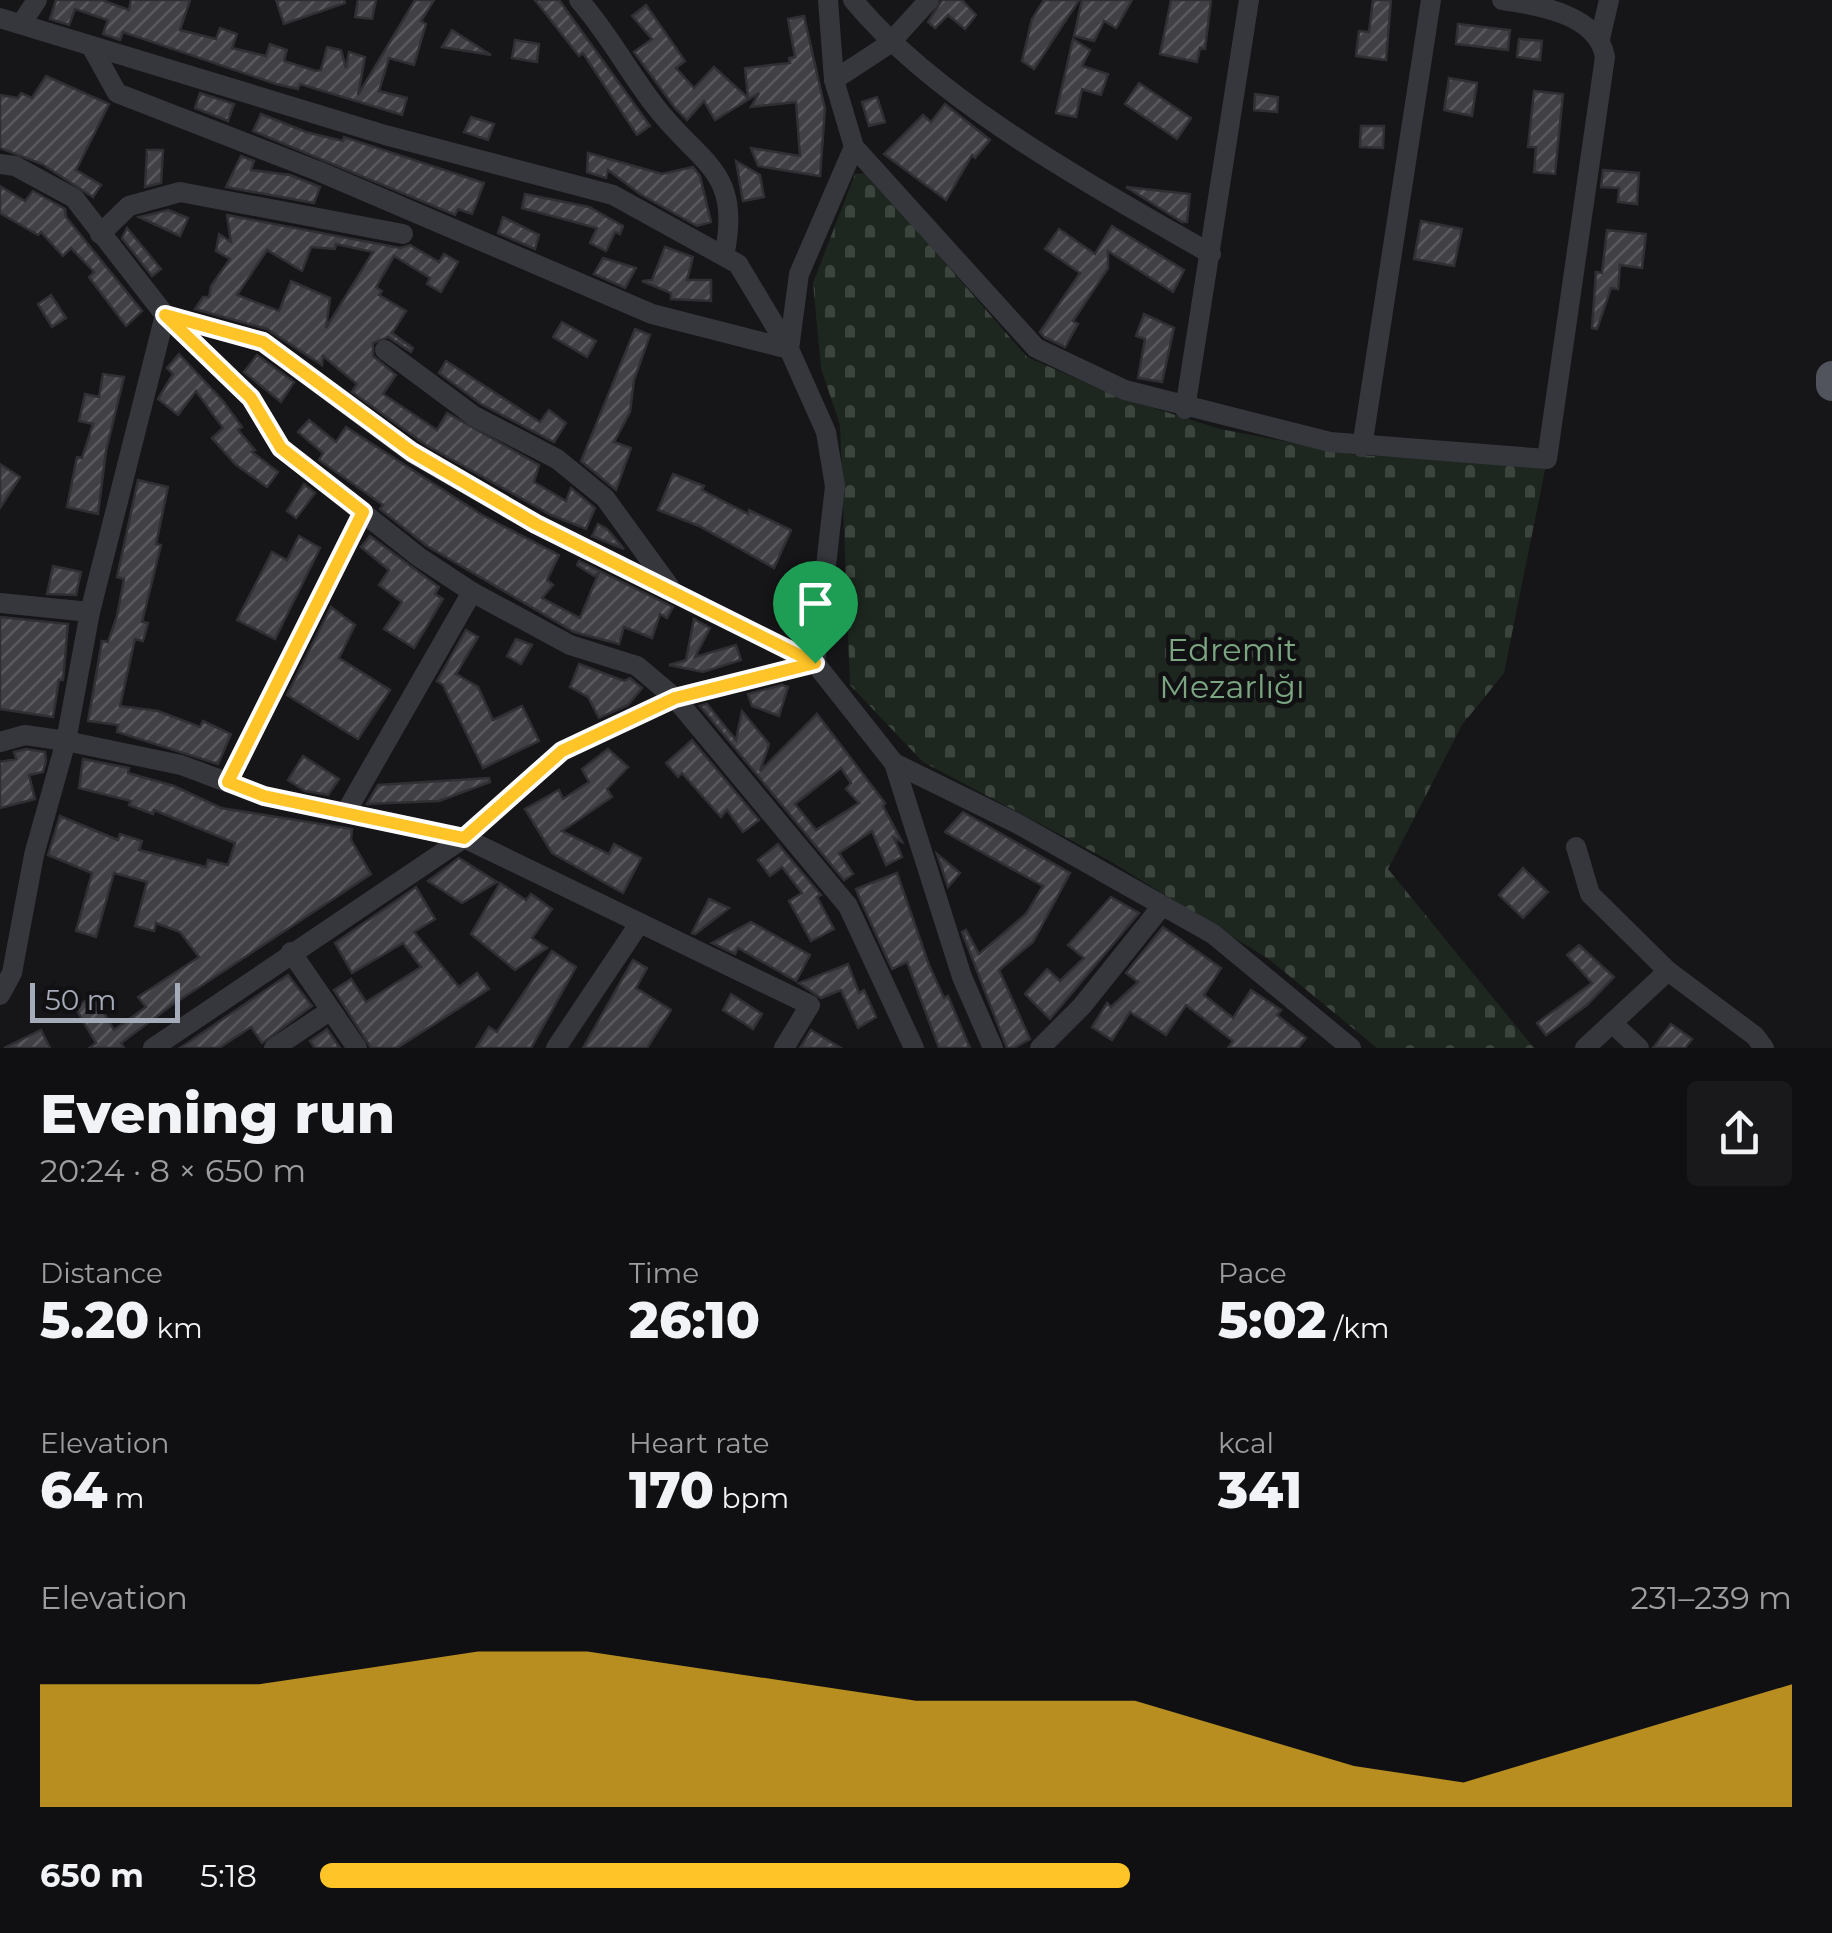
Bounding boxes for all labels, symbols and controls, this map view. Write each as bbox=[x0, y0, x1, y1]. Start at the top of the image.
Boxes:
pin bbox=[773, 561, 858, 664]
icon: arrive bbox=[788, 576, 843, 631]
park label: Edremit Mezarlığı bbox=[1159, 630, 1305, 706]
scale bar bbox=[30, 978, 180, 1023]
text: 50 m bbox=[45, 983, 116, 1017]
text: Evening run bbox=[40, 1080, 395, 1147]
button: share bbox=[1687, 1081, 1792, 1186]
text: 20:24 · 8 × 650 m bbox=[40, 1151, 306, 1190]
text: Distance bbox=[40, 1256, 163, 1290]
text: Time bbox=[629, 1256, 699, 1290]
text: Pace bbox=[1218, 1256, 1287, 1290]
text: 5.20 bbox=[40, 1290, 149, 1351]
text: 26:10 bbox=[629, 1290, 760, 1351]
text: 5:02 bbox=[1218, 1290, 1326, 1351]
text: km bbox=[149, 1311, 203, 1345]
text: /km bbox=[1326, 1311, 1389, 1345]
text: Elevation bbox=[40, 1426, 169, 1460]
text: Heart rate bbox=[629, 1426, 770, 1460]
text: kcal bbox=[1218, 1426, 1274, 1460]
text: 64 bbox=[40, 1460, 107, 1521]
text: 170 bbox=[629, 1460, 714, 1521]
text: 341 bbox=[1218, 1460, 1302, 1521]
text: m bbox=[107, 1481, 145, 1515]
text: bpm bbox=[714, 1481, 789, 1515]
text: Elevation bbox=[40, 1578, 188, 1617]
text: 231–239 m bbox=[1631, 1578, 1792, 1617]
text: 650 m bbox=[40, 1856, 144, 1895]
text: 5:18 bbox=[200, 1856, 257, 1895]

